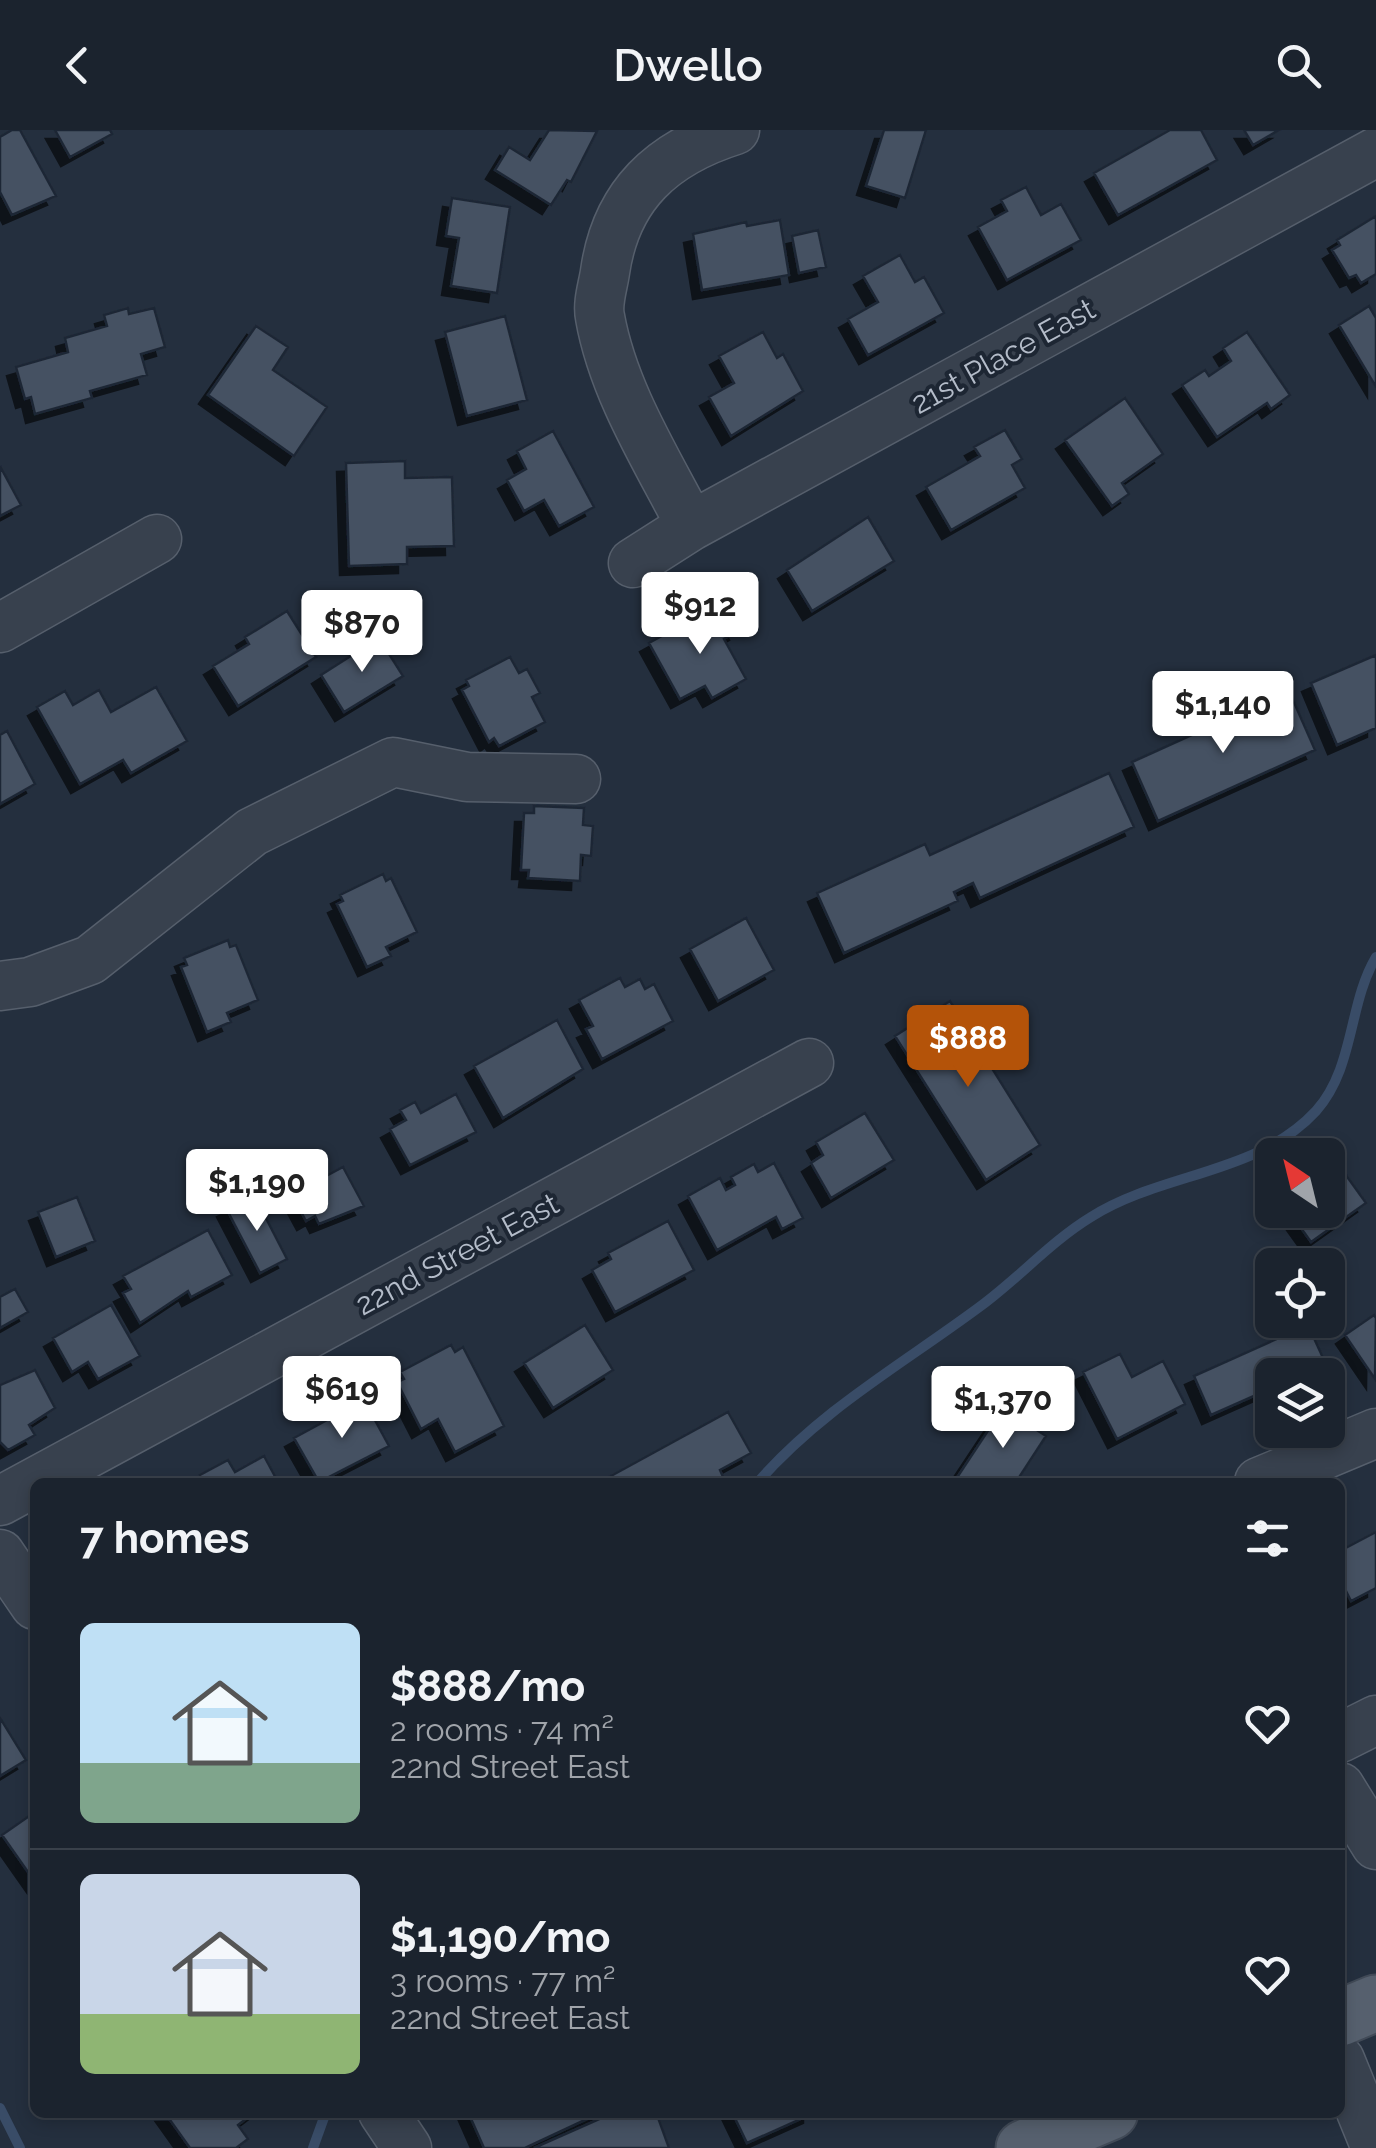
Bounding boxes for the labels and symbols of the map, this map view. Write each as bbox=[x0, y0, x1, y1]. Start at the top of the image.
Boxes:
street label: 21st Place East bbox=[905, 291, 1101, 421]
pin: $912 bbox=[641, 572, 759, 657]
pin: $870 bbox=[303, 590, 421, 675]
pin: $1,140 bbox=[1142, 671, 1304, 756]
pin: $888 bbox=[909, 1005, 1027, 1090]
north arrow bbox=[1255, 1138, 1345, 1228]
pin: $1,190 bbox=[176, 1149, 338, 1234]
street label: 22nd Street East bbox=[349, 1186, 565, 1322]
pin: $619 bbox=[283, 1356, 401, 1441]
pin: $1,370 bbox=[922, 1366, 1084, 1451]

